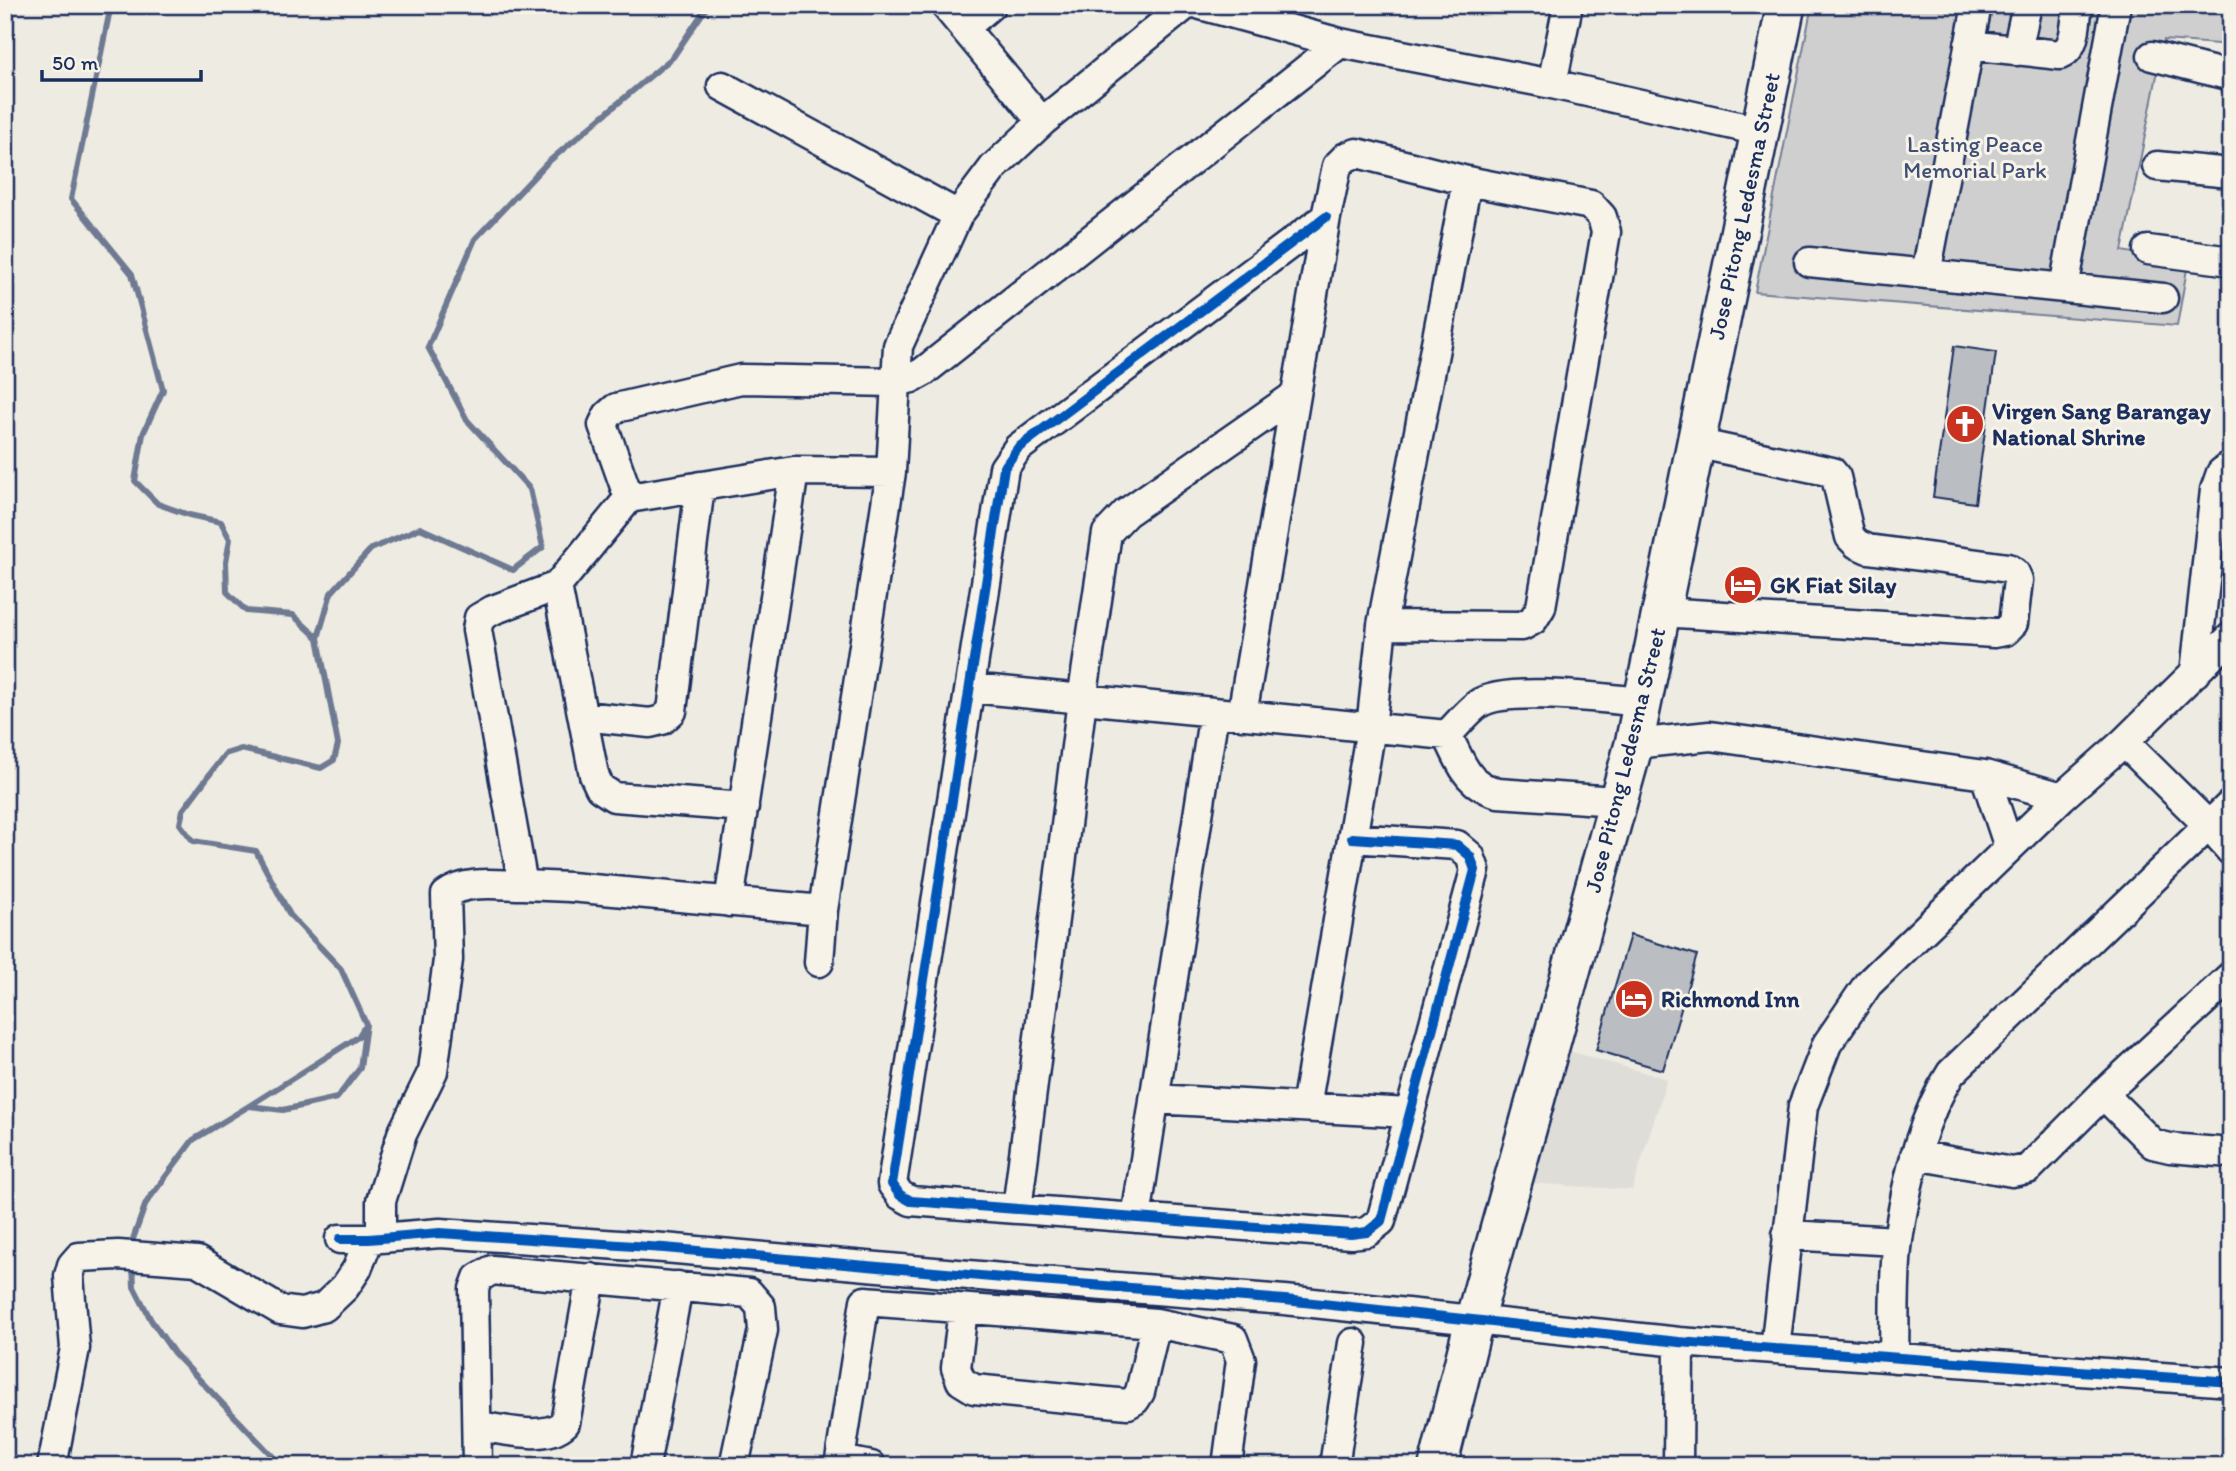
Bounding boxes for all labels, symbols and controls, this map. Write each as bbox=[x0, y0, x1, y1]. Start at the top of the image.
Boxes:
scale bar bbox=[42, 38, 201, 82]
text: 50 m bbox=[52, 50, 99, 75]
street label: Jose Pitong Ledesma Street bbox=[1702, 70, 1786, 342]
park label: Lasting Peace Memorial Park bbox=[1903, 130, 2047, 184]
place label: Virgen Sang Barangay National Shrine bbox=[1992, 397, 2211, 451]
church icon: Virgen Sang Barangay National Shrine bbox=[1944, 403, 1986, 445]
hotel icon: GK Fiat Silay bbox=[1722, 564, 1764, 606]
place label: GK Fiat Silay bbox=[1770, 571, 1896, 599]
street label: Jose Pitong Ledesma Street bbox=[1578, 624, 1672, 896]
hotel icon: Richmond Inn bbox=[1613, 978, 1655, 1020]
place label: Richmond Inn bbox=[1661, 985, 1800, 1013]

